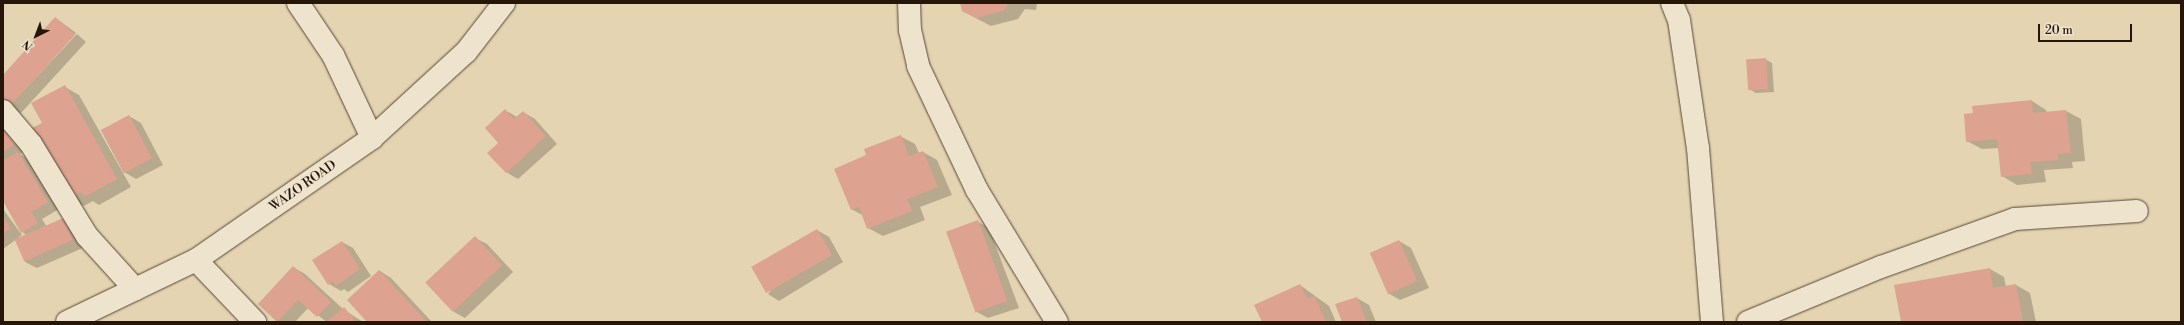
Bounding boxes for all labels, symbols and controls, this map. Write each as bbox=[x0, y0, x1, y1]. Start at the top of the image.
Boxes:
north arrow bbox=[16, 16, 56, 56]
scale bar bbox=[2040, 16, 2134, 42]
text: 20 m bbox=[2045, 23, 2073, 38]
text: N bbox=[20, 37, 36, 53]
street label: WAZO ROAD bbox=[266, 157, 340, 215]

